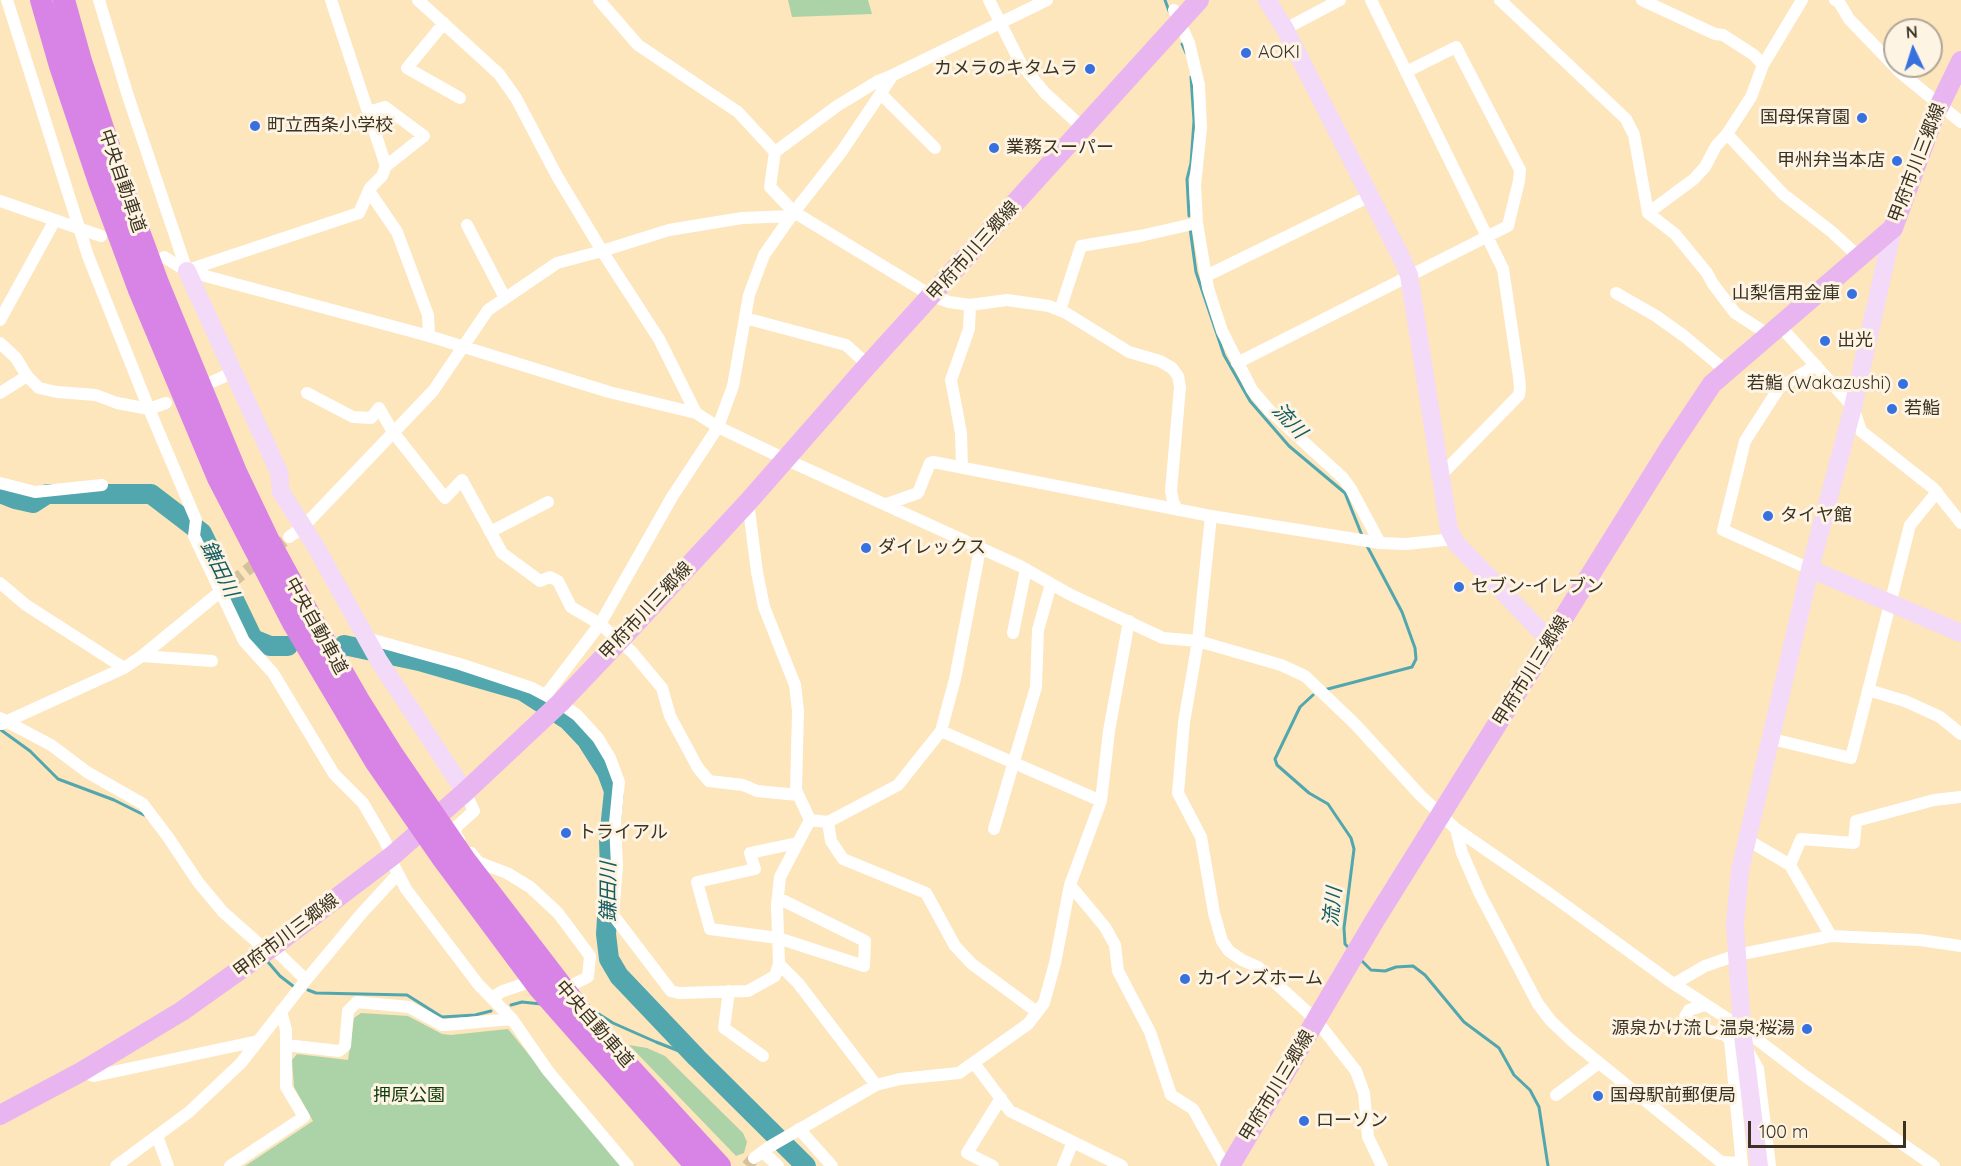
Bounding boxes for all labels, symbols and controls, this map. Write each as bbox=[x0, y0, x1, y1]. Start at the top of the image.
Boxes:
north arrow bbox=[1883, 18, 1943, 78]
text: N bbox=[1905, 22, 1918, 42]
place label: AOKI bbox=[1258, 42, 1300, 64]
marker: AOKI bbox=[1239, 46, 1253, 60]
place label: カメラのキタムラ bbox=[934, 58, 1078, 80]
marker: カメラのキタムラ bbox=[1083, 62, 1097, 76]
street label: 甲府市川三郷線 bbox=[1884, 100, 1950, 226]
place label: 国母保育園 bbox=[1760, 107, 1850, 129]
marker: 国母保育園 bbox=[1855, 111, 1869, 125]
place label: 町立西条小学校 bbox=[267, 115, 393, 137]
marker: 町立西条小学校 bbox=[248, 119, 262, 133]
street label: 中央自動車道 bbox=[94, 126, 150, 236]
place label: 業務スーパー bbox=[1006, 137, 1114, 159]
marker: 業務スーパー bbox=[987, 141, 1001, 155]
place label: 甲州弁当本店 bbox=[1777, 150, 1885, 172]
marker: 甲州弁当本店 bbox=[1890, 154, 1904, 168]
street label: 甲府市川三郷線 bbox=[923, 197, 1023, 305]
place label: 山梨信用金庫 bbox=[1732, 283, 1840, 305]
marker: 山梨信用金庫 bbox=[1845, 287, 1859, 301]
place label: 出光 bbox=[1837, 330, 1873, 352]
marker: 出光 bbox=[1818, 334, 1832, 348]
place label: 若鮨 (Wakazushi) bbox=[1747, 373, 1891, 395]
marker: 若鮨 (Wakazushi) bbox=[1896, 377, 1910, 391]
water label: 流川 bbox=[1267, 398, 1311, 444]
place label: 若鮨 bbox=[1904, 398, 1940, 420]
marker: 若鮨 bbox=[1885, 402, 1899, 416]
place label: タイヤ館 bbox=[1780, 505, 1852, 527]
marker: タイヤ館 bbox=[1761, 509, 1775, 523]
water label: 鎌田川 bbox=[195, 537, 243, 601]
place label: ダイレックス bbox=[878, 537, 986, 559]
marker: ダイレックス bbox=[859, 541, 873, 555]
street label: 甲府市川三郷線 bbox=[595, 558, 697, 664]
street label: 中央自動車道 bbox=[280, 574, 352, 678]
place label: セブン-イレブン bbox=[1471, 576, 1604, 598]
marker: セブン-イレブン bbox=[1452, 580, 1466, 594]
street label: 甲府市川三郷線 bbox=[1488, 612, 1574, 730]
place label: トライアル bbox=[578, 822, 668, 844]
marker: トライアル bbox=[559, 826, 573, 840]
water label: 鎌田川 bbox=[597, 862, 621, 922]
water label: 流川 bbox=[1319, 886, 1347, 928]
street label: 甲府市川三郷線 bbox=[229, 889, 343, 983]
place label: カインズホーム bbox=[1197, 968, 1323, 990]
marker: カインズホーム bbox=[1178, 972, 1192, 986]
street label: 中央自動車道 bbox=[550, 976, 638, 1072]
place label: 源泉かけ流し温泉;桜湯 bbox=[1611, 1018, 1795, 1040]
marker: 源泉かけ流し温泉;桜湯 bbox=[1800, 1022, 1814, 1036]
street label: 甲府市川三郷線 bbox=[1235, 1026, 1319, 1146]
park label: 押原公園 bbox=[373, 1085, 445, 1107]
place label: 国母駅前郵便局 bbox=[1610, 1085, 1736, 1107]
marker: 国母駅前郵便局 bbox=[1591, 1089, 1605, 1103]
scale bar bbox=[1751, 1109, 1908, 1147]
place label: ローソン bbox=[1316, 1110, 1388, 1132]
marker: ローソン bbox=[1297, 1114, 1311, 1128]
text: 100 m bbox=[1759, 1120, 1808, 1143]

